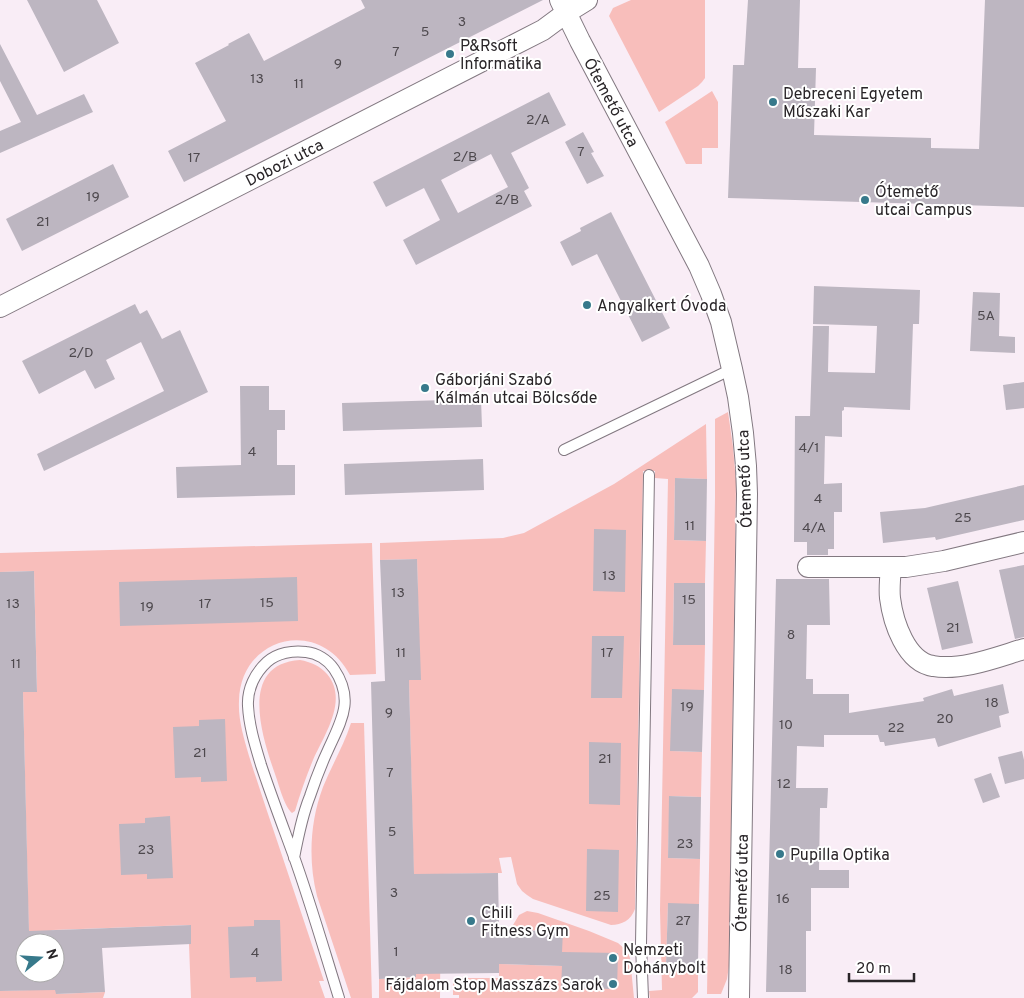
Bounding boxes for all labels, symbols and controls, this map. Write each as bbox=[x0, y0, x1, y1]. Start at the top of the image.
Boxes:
house number: 3 bbox=[458, 14, 466, 31]
house number: 5 bbox=[421, 24, 429, 41]
place label: P&Rsoft Informatika bbox=[460, 37, 542, 75]
house number: 7 bbox=[392, 44, 400, 61]
marker: P&Rsoft Informatika bbox=[444, 48, 456, 60]
street label: Ótemető utca bbox=[578, 54, 644, 151]
house number: 9 bbox=[334, 56, 342, 73]
house number: 13 bbox=[250, 71, 264, 88]
house number: 11 bbox=[294, 76, 304, 93]
place label: Debreceni Egyetem Műszaki Kar bbox=[783, 85, 923, 123]
marker: Debreceni Egyetem Műszaki Kar bbox=[767, 96, 779, 108]
house number: 2/A bbox=[526, 112, 550, 129]
street label: Dobozi utca bbox=[243, 136, 327, 192]
house number: 7 bbox=[577, 144, 585, 161]
house number: 2/B bbox=[453, 149, 477, 166]
house number: 17 bbox=[188, 150, 200, 167]
place label: Ótemető utcai Campus bbox=[875, 181, 972, 221]
house number: 19 bbox=[86, 189, 100, 206]
house number: 2/B bbox=[495, 192, 519, 209]
marker: Ótemető utcai Campus bbox=[859, 194, 871, 206]
house number: 21 bbox=[36, 214, 50, 231]
place label: Angyalkert Óvoda bbox=[597, 295, 726, 317]
marker: Angyalkert Óvoda bbox=[581, 299, 593, 311]
house number: 5A bbox=[977, 308, 995, 325]
house number: 2/D bbox=[69, 345, 93, 362]
place label: Gáborjáni Szabó Kálmán utcai Bölcsőde bbox=[435, 371, 597, 409]
marker: Gáborjáni Szabó Kálmán utcai Bölcsőde bbox=[419, 382, 431, 394]
street label: Ótemető utca bbox=[732, 429, 758, 528]
house number: 4/1 bbox=[799, 440, 819, 457]
house number: 4 bbox=[248, 444, 256, 461]
house number: 4 bbox=[814, 491, 822, 508]
house number: 25 bbox=[954, 510, 972, 527]
house number: 11 bbox=[685, 518, 695, 535]
house number: 4/A bbox=[802, 520, 826, 537]
house number: 13 bbox=[602, 568, 616, 585]
house number: 13 bbox=[391, 585, 405, 602]
house number: 15 bbox=[682, 592, 696, 609]
house number: 15 bbox=[260, 595, 274, 612]
house number: 13 bbox=[6, 596, 20, 613]
house number: 17 bbox=[199, 596, 211, 613]
house number: 19 bbox=[140, 599, 154, 616]
house number: 21 bbox=[946, 620, 960, 637]
house number: 8 bbox=[787, 627, 795, 644]
house number: 11 bbox=[396, 645, 406, 662]
house number: 17 bbox=[601, 645, 613, 662]
house number: 11 bbox=[11, 656, 21, 673]
house number: 18 bbox=[985, 695, 999, 712]
house number: 19 bbox=[680, 699, 694, 716]
house number: 9 bbox=[385, 705, 393, 722]
house number: 20 bbox=[936, 711, 954, 728]
house number: 10 bbox=[779, 717, 793, 734]
house number: 22 bbox=[887, 720, 905, 737]
house number: 21 bbox=[193, 745, 207, 762]
house number: 21 bbox=[598, 751, 612, 768]
house number: 7 bbox=[386, 765, 394, 782]
house number: 12 bbox=[777, 776, 791, 793]
house number: 5 bbox=[388, 824, 396, 841]
street label: Ótemető utca bbox=[730, 834, 754, 932]
house number: 23 bbox=[677, 836, 694, 853]
house number: 23 bbox=[138, 842, 155, 859]
place label: Pupilla Optika bbox=[790, 846, 890, 866]
marker: Pupilla Optika bbox=[774, 848, 786, 860]
house number: 3 bbox=[390, 885, 398, 902]
house number: 25 bbox=[593, 888, 611, 905]
house number: 16 bbox=[776, 891, 790, 908]
place label: Chili Fitness Gym bbox=[481, 904, 569, 942]
house number: 27 bbox=[675, 913, 691, 930]
marker: Chili Fitness Gym bbox=[465, 915, 477, 927]
north arrow bbox=[15, 933, 65, 983]
place label: Nemzeti Dohánybolt bbox=[623, 941, 706, 979]
house number: 1 bbox=[393, 944, 399, 961]
house number: 4 bbox=[251, 945, 259, 962]
text: N bbox=[41, 947, 61, 962]
scale bar bbox=[849, 950, 914, 982]
marker: Nemzeti Dohánybolt bbox=[607, 952, 619, 964]
text: 20 m bbox=[856, 960, 891, 979]
house number: 18 bbox=[779, 962, 793, 979]
place label: Fájdalom Stop Masszázs Sarok bbox=[385, 976, 603, 996]
marker: Fájdalom Stop Masszázs Sarok bbox=[607, 978, 619, 990]

